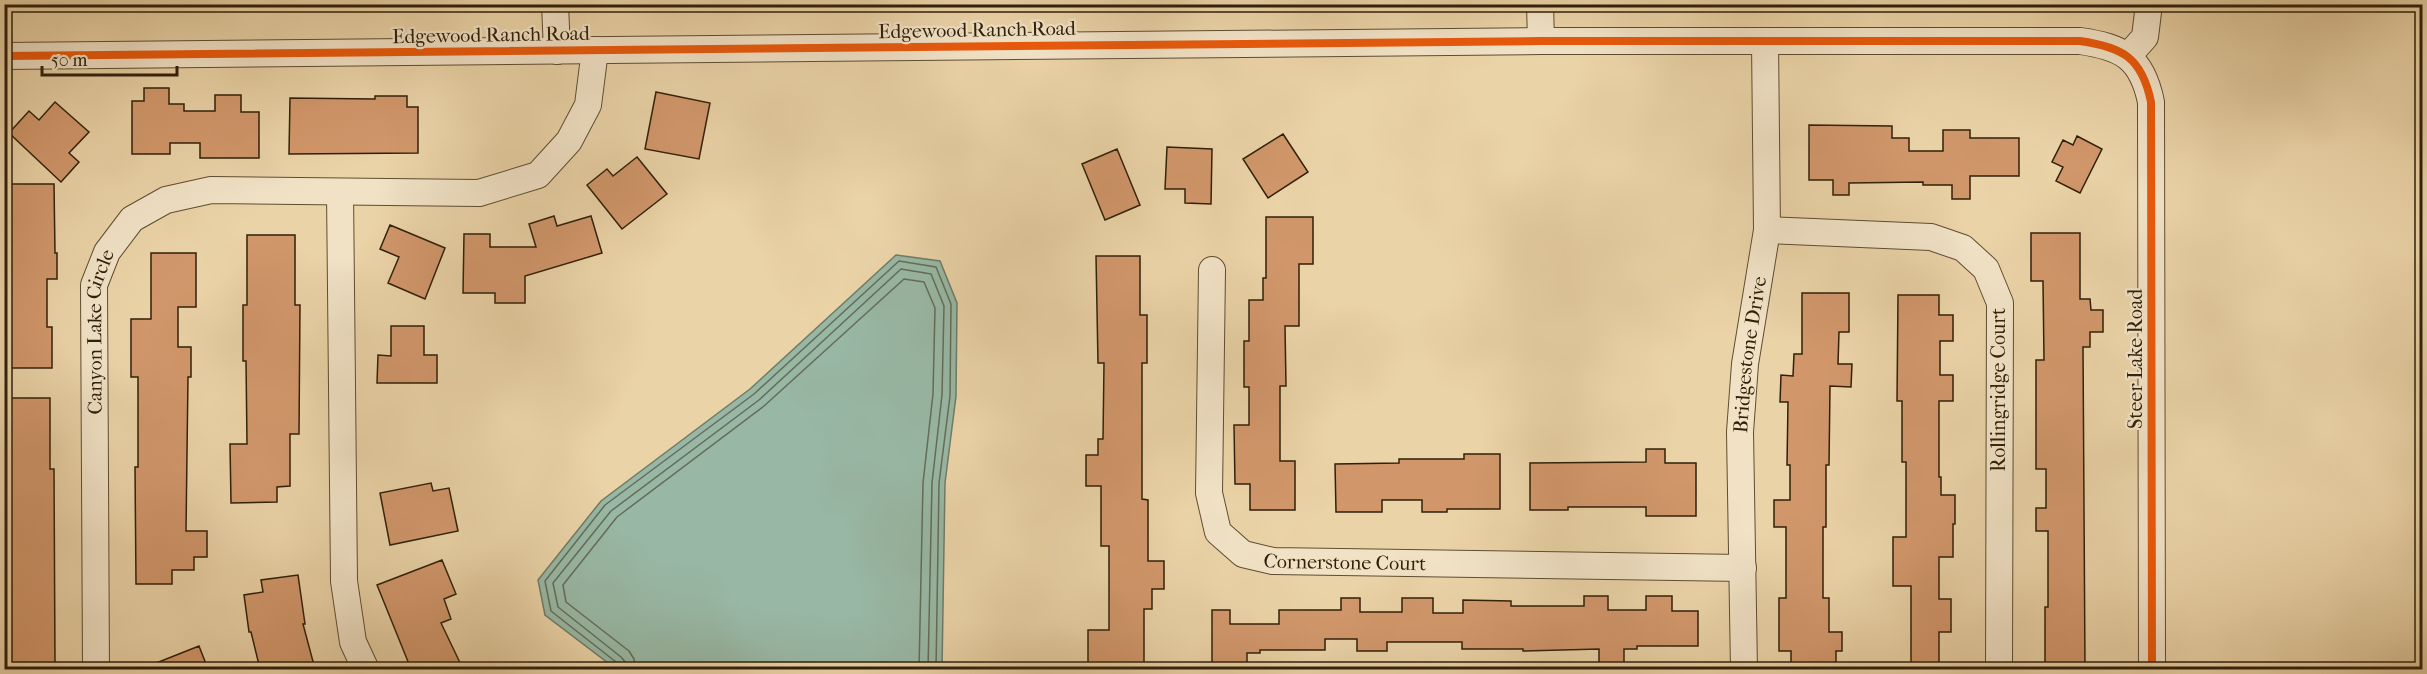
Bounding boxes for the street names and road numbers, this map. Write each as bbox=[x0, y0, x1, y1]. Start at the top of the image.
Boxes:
street label: Edgewood Ranch Road bbox=[878, 17, 1077, 43]
street label: Edgewood Ranch Road bbox=[392, 22, 591, 48]
street label: Canyon Lake Circle bbox=[83, 246, 119, 415]
street label: Bridgestone Drive bbox=[1728, 274, 1771, 434]
street label: Steer Lake Road bbox=[2124, 288, 2147, 429]
street label: Rollingridge Court bbox=[1987, 308, 2010, 472]
street label: Cornerstone Court bbox=[1261, 548, 1426, 575]

